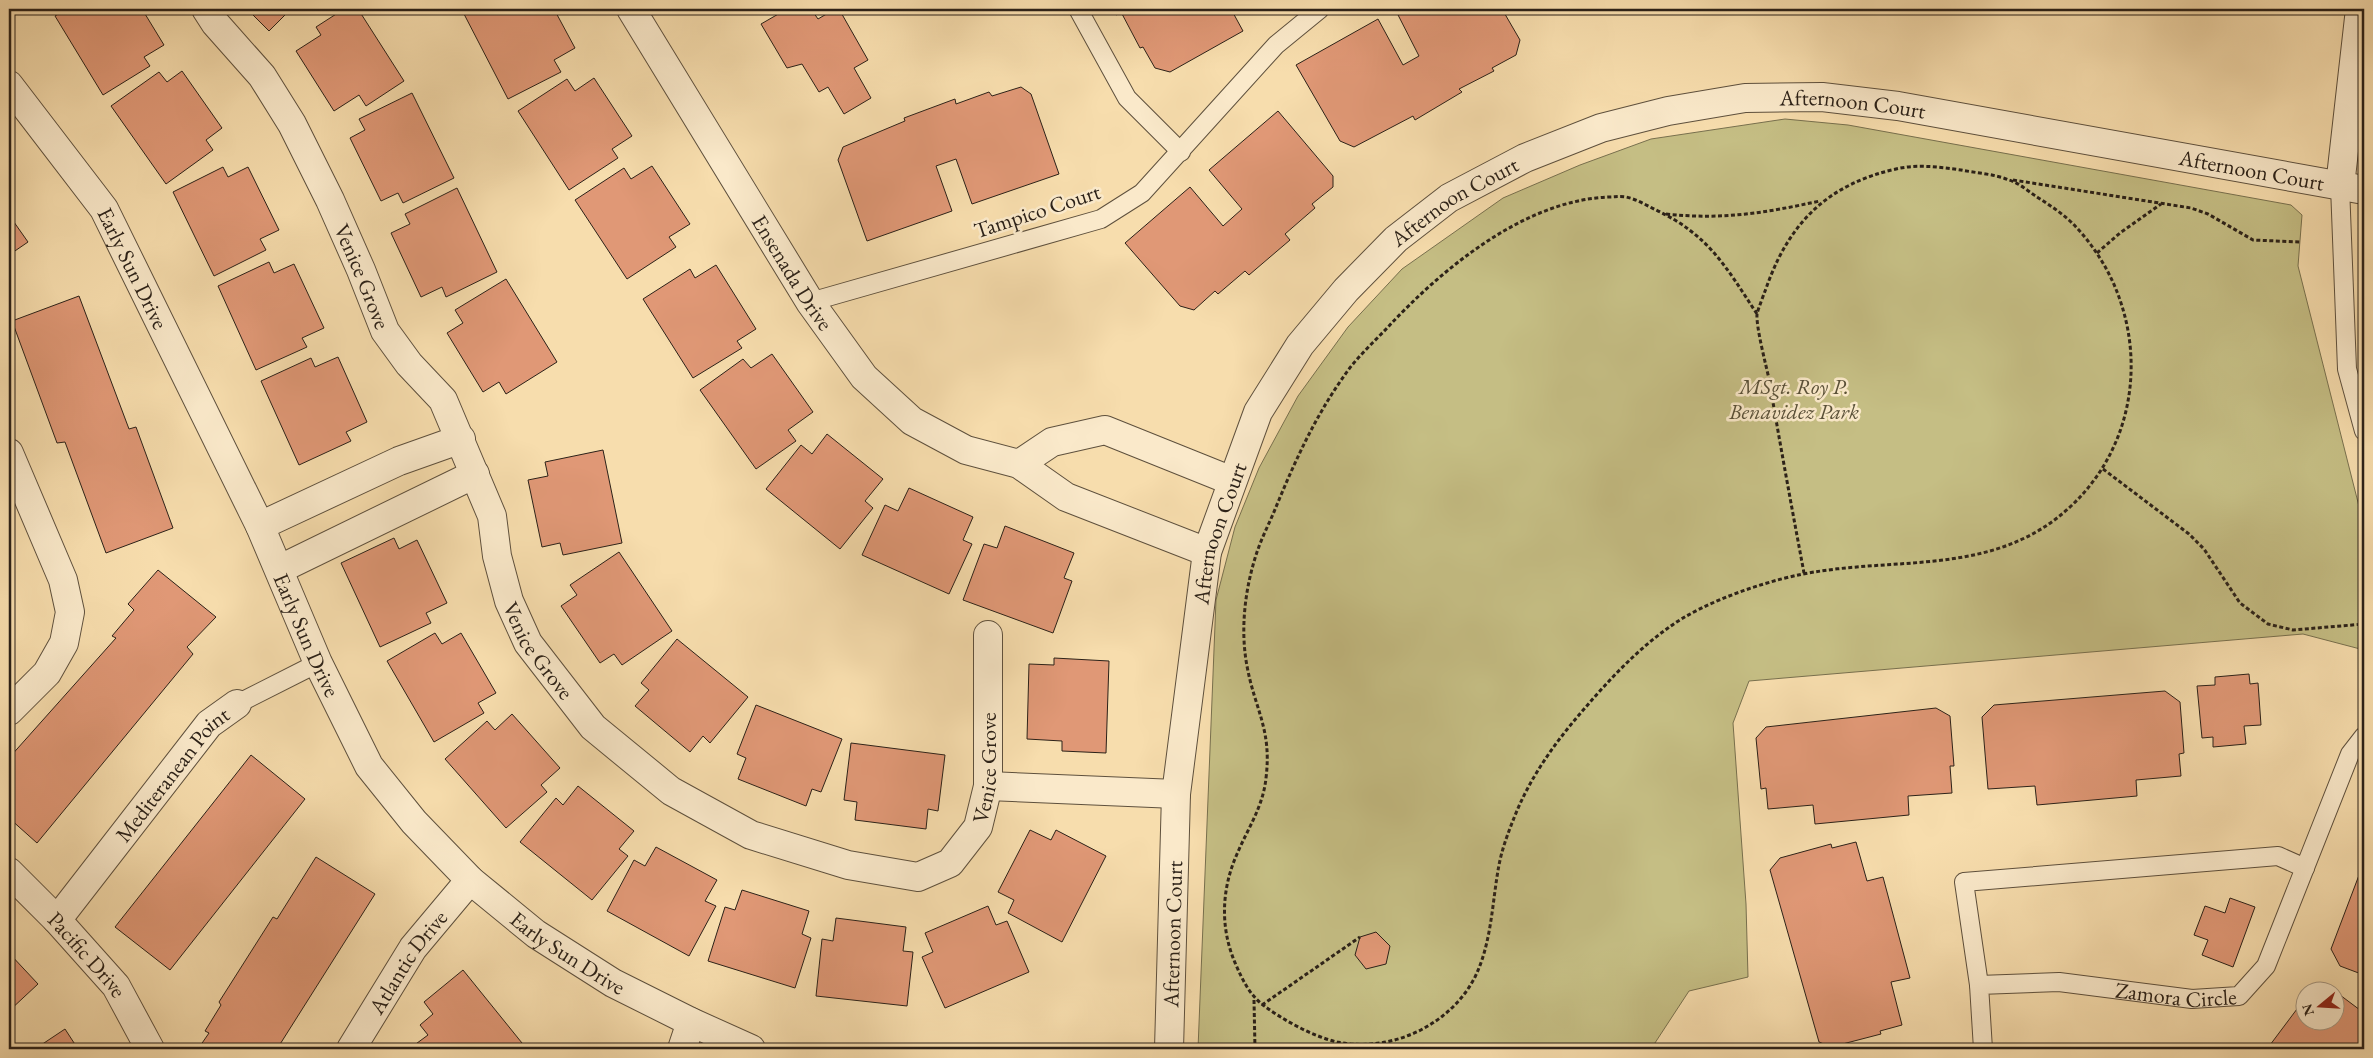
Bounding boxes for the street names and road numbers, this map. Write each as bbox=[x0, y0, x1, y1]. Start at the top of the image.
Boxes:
street label: Afternoon Court bbox=[1778, 82, 1928, 125]
street label: Afternoon Court bbox=[2176, 142, 2327, 197]
street label: Afternoon Court bbox=[1383, 150, 1523, 253]
street label: Tampico Court bbox=[970, 177, 1104, 245]
street label: Early Sun Drive bbox=[91, 202, 175, 334]
street label: Ensenada Drive bbox=[745, 209, 840, 336]
street label: Venice Grove bbox=[328, 219, 397, 333]
street label: Afternoon Court bbox=[1186, 458, 1253, 607]
street label: Early Sun Drive bbox=[267, 569, 347, 702]
street label: Venice Grove bbox=[497, 597, 581, 705]
street label: Mediteranean Point bbox=[108, 700, 235, 848]
street label: Venice Grove bbox=[965, 712, 1003, 826]
street label: Afternoon Court bbox=[1156, 860, 1189, 1009]
street label: Atlantic Drive bbox=[361, 903, 454, 1020]
street label: Early Sun Drive bbox=[504, 904, 630, 1001]
street label: Pacific Drive bbox=[42, 905, 134, 1003]
street label: Zamora Circle bbox=[2114, 975, 2238, 1014]

